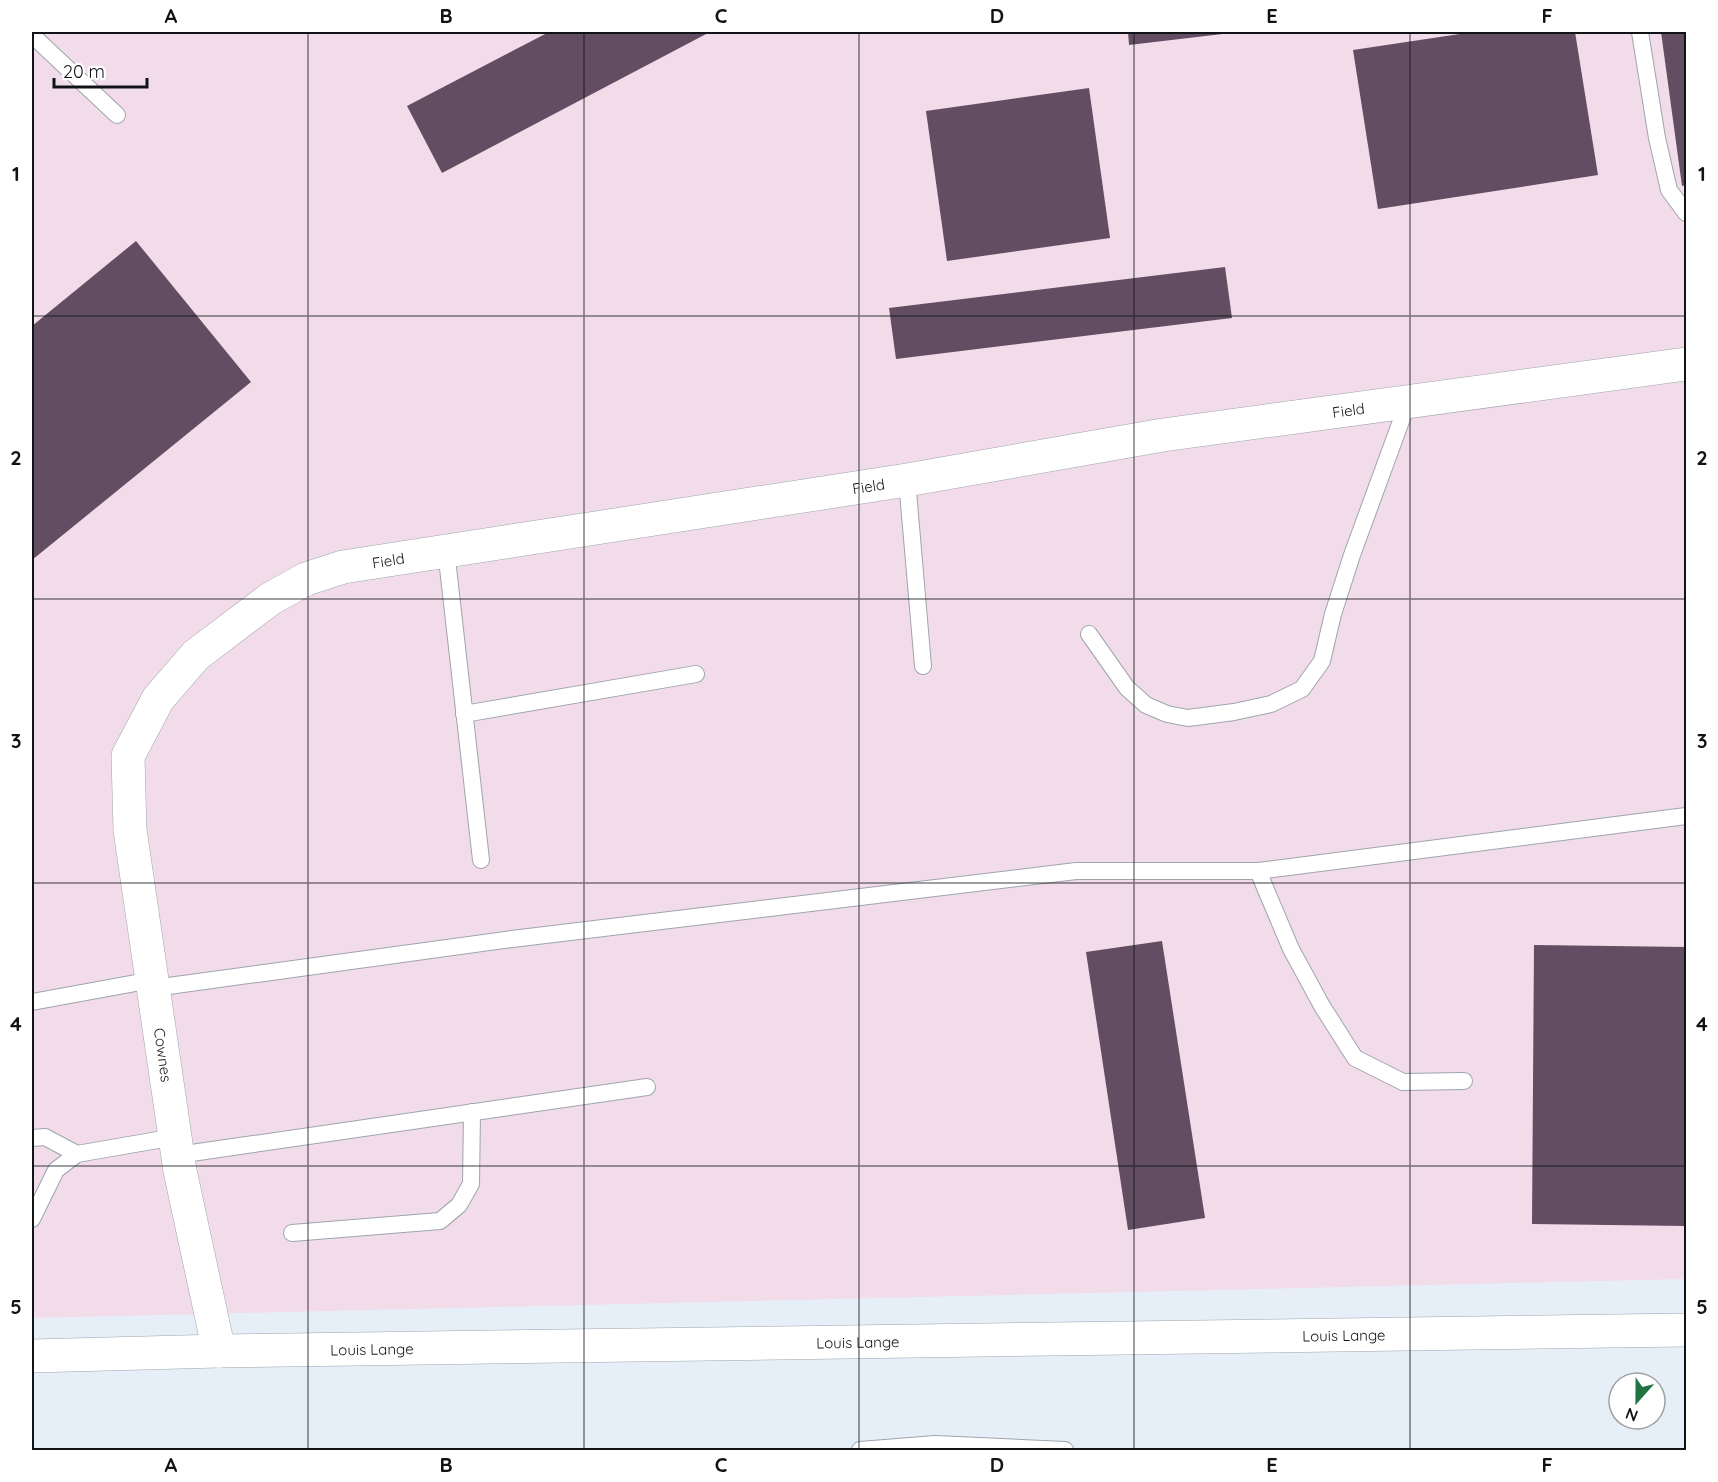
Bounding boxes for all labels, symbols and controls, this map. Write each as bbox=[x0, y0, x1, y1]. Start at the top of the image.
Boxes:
text: A bbox=[165, 3, 178, 28]
text: B bbox=[439, 3, 453, 28]
text: C bbox=[715, 3, 728, 28]
text: D bbox=[990, 3, 1004, 28]
text: E bbox=[1266, 3, 1278, 28]
text: F bbox=[1541, 3, 1553, 28]
scale bar bbox=[54, 51, 147, 89]
text: 20 m bbox=[63, 60, 105, 83]
text: 1 bbox=[12, 161, 20, 186]
text: 1 bbox=[1698, 161, 1706, 186]
street label: Field bbox=[1331, 398, 1366, 421]
text: 2 bbox=[10, 445, 22, 470]
text: 2 bbox=[1696, 445, 1708, 470]
street label: Field bbox=[851, 474, 886, 498]
street label: Field bbox=[371, 548, 406, 572]
text: 3 bbox=[11, 728, 21, 753]
text: 3 bbox=[1697, 728, 1707, 753]
text: 4 bbox=[10, 1011, 22, 1036]
text: 4 bbox=[1696, 1011, 1708, 1036]
street label: Cownes bbox=[150, 1027, 176, 1083]
text: 5 bbox=[10, 1294, 22, 1319]
text: 5 bbox=[1696, 1294, 1708, 1319]
street label: Louis Lange bbox=[1302, 1325, 1386, 1345]
street label: Louis Lange bbox=[816, 1332, 900, 1352]
street label: Louis Lange bbox=[330, 1339, 414, 1359]
north arrow bbox=[1607, 1371, 1667, 1431]
text: N bbox=[1623, 1404, 1641, 1426]
text: A bbox=[165, 1452, 178, 1477]
text: B bbox=[439, 1452, 453, 1477]
text: C bbox=[715, 1452, 728, 1477]
text: D bbox=[990, 1452, 1004, 1477]
text: E bbox=[1266, 1452, 1278, 1477]
text: F bbox=[1541, 1452, 1553, 1477]

